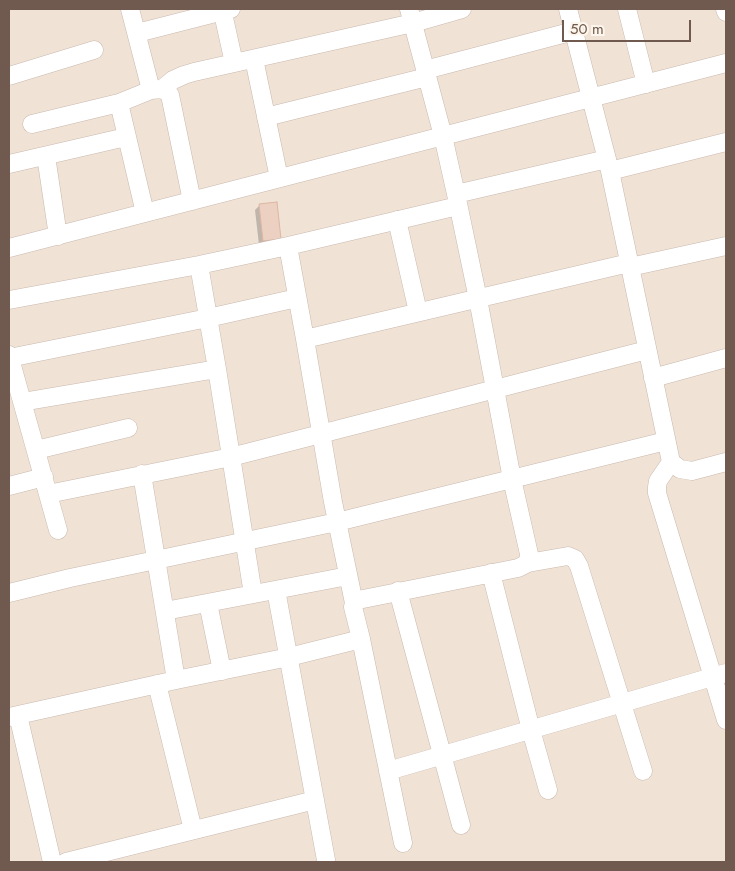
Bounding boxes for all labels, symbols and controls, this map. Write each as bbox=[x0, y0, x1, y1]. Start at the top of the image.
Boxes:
scale bar bbox=[565, 10, 694, 42]
text: 50 m bbox=[570, 18, 604, 40]

